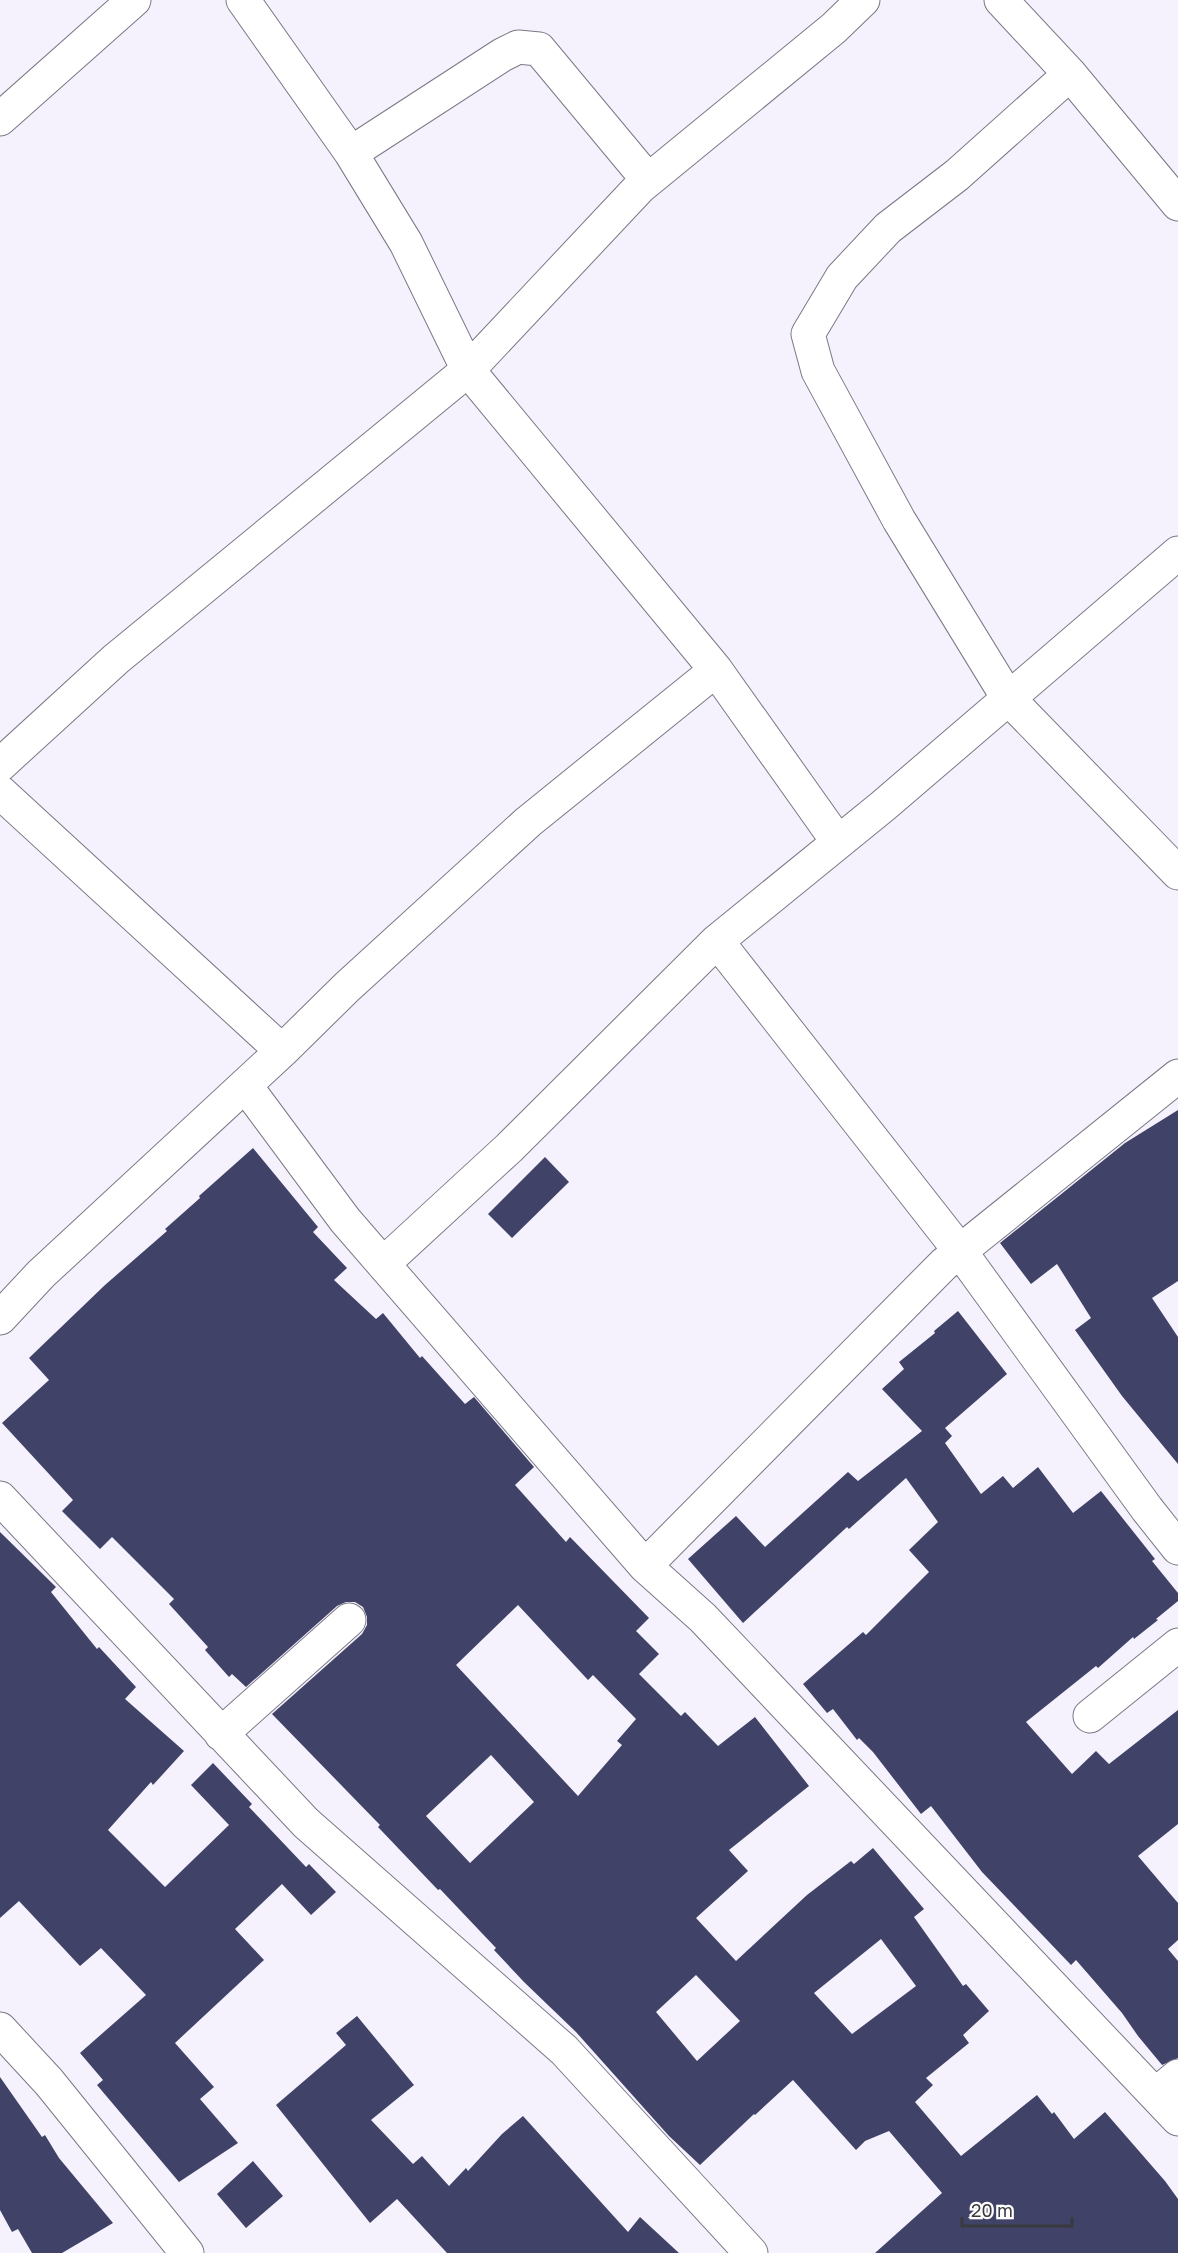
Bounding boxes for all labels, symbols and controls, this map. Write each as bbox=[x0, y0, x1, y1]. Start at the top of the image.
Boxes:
scale bar bbox=[962, 2190, 1072, 2228]
text: 20 m bbox=[971, 2199, 1013, 2221]

